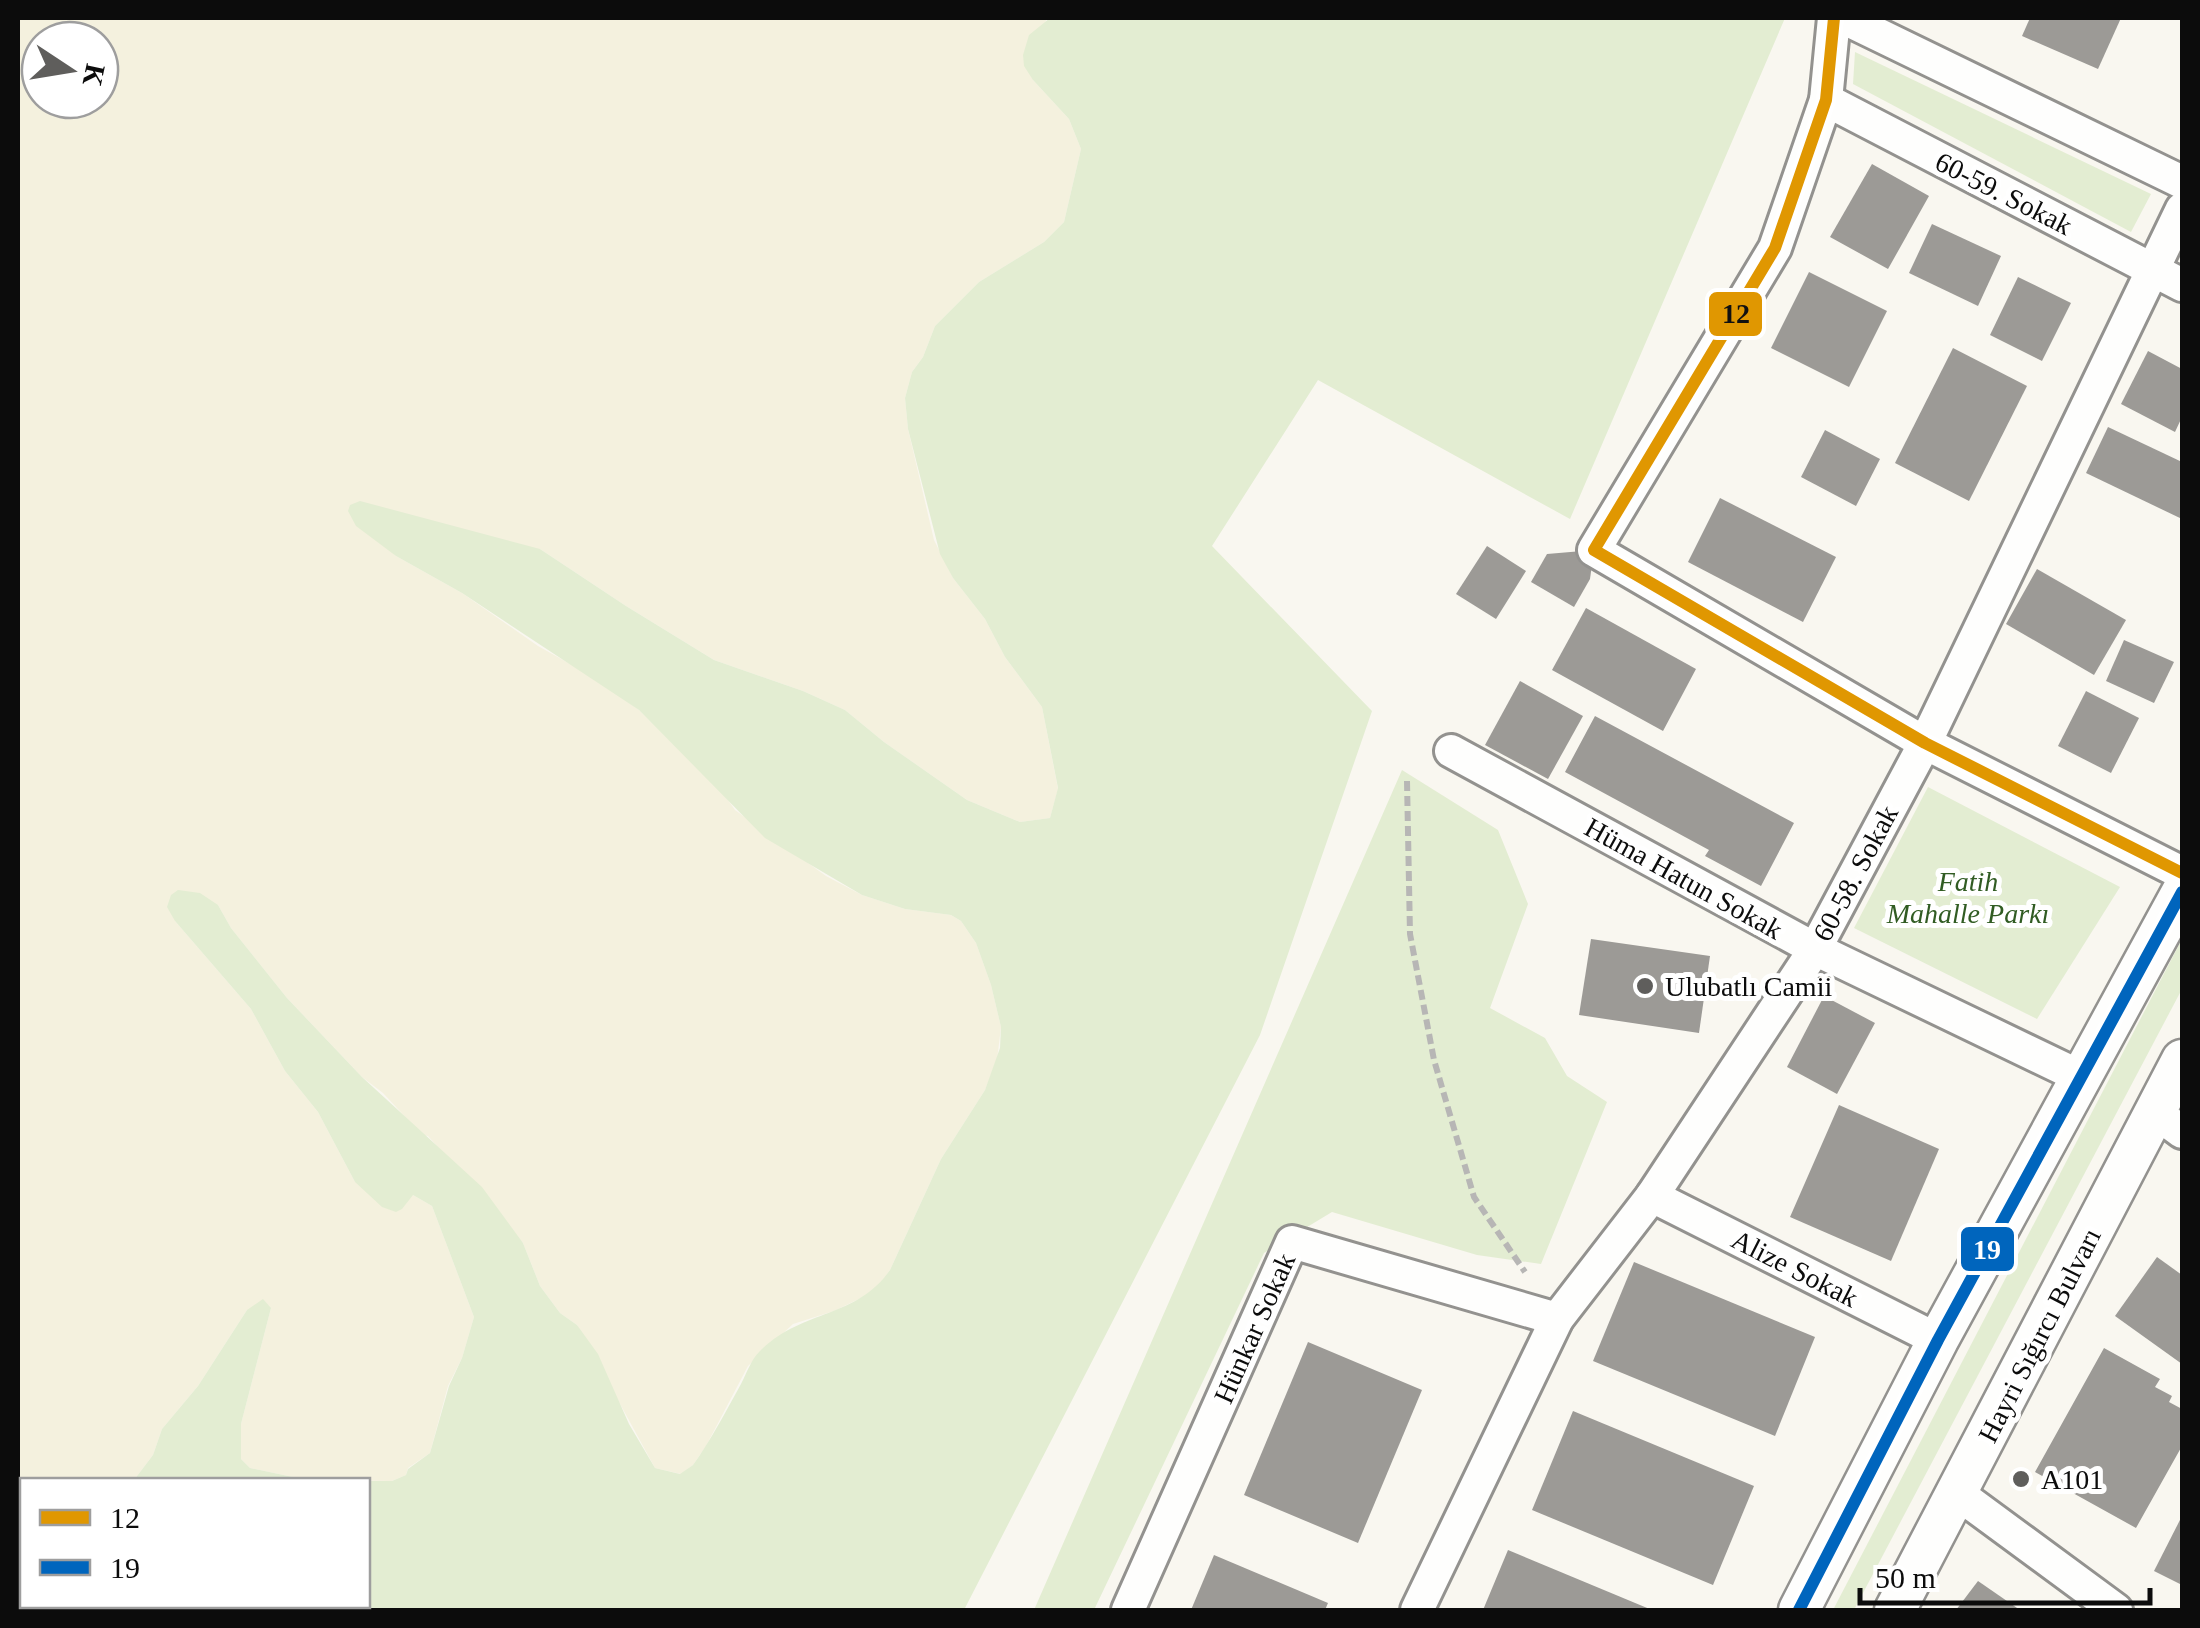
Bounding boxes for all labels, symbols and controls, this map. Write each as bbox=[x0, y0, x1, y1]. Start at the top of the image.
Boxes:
north arrow bbox=[20, 20, 120, 120]
text: K bbox=[76, 61, 111, 89]
street label: 60-59. Sokak bbox=[1930, 146, 2077, 241]
line badge: 12 bbox=[1707, 290, 1764, 338]
text: 12 bbox=[1722, 298, 1750, 329]
street label: 60-58. Sokak bbox=[1807, 800, 1904, 946]
street label: Hüma Hatun Sokak bbox=[1580, 811, 1788, 946]
park label: Fatih Mahalle Parkı bbox=[1886, 866, 2049, 929]
place label: Ulubatlı Camii bbox=[1665, 971, 1832, 1002]
marker: Ulubatlı Camii bbox=[1634, 975, 1656, 997]
street label: Alize Sokak bbox=[1726, 1223, 1863, 1313]
street label: Hayri Sığırcı Bulvarı bbox=[1972, 1223, 2107, 1448]
line badge: 19 bbox=[1959, 1225, 2016, 1273]
text: 19 bbox=[1973, 1234, 2001, 1265]
street label: Hünkar Sokak bbox=[1208, 1248, 1301, 1408]
place label: A101 bbox=[2041, 1464, 2103, 1495]
marker: A101 bbox=[2010, 1468, 2032, 1490]
legend bbox=[20, 1478, 370, 1608]
text: 12 bbox=[110, 1501, 140, 1534]
scale bar bbox=[1860, 1543, 2150, 1605]
text: 19 bbox=[110, 1551, 140, 1584]
text: 50 m bbox=[1875, 1561, 1936, 1594]

